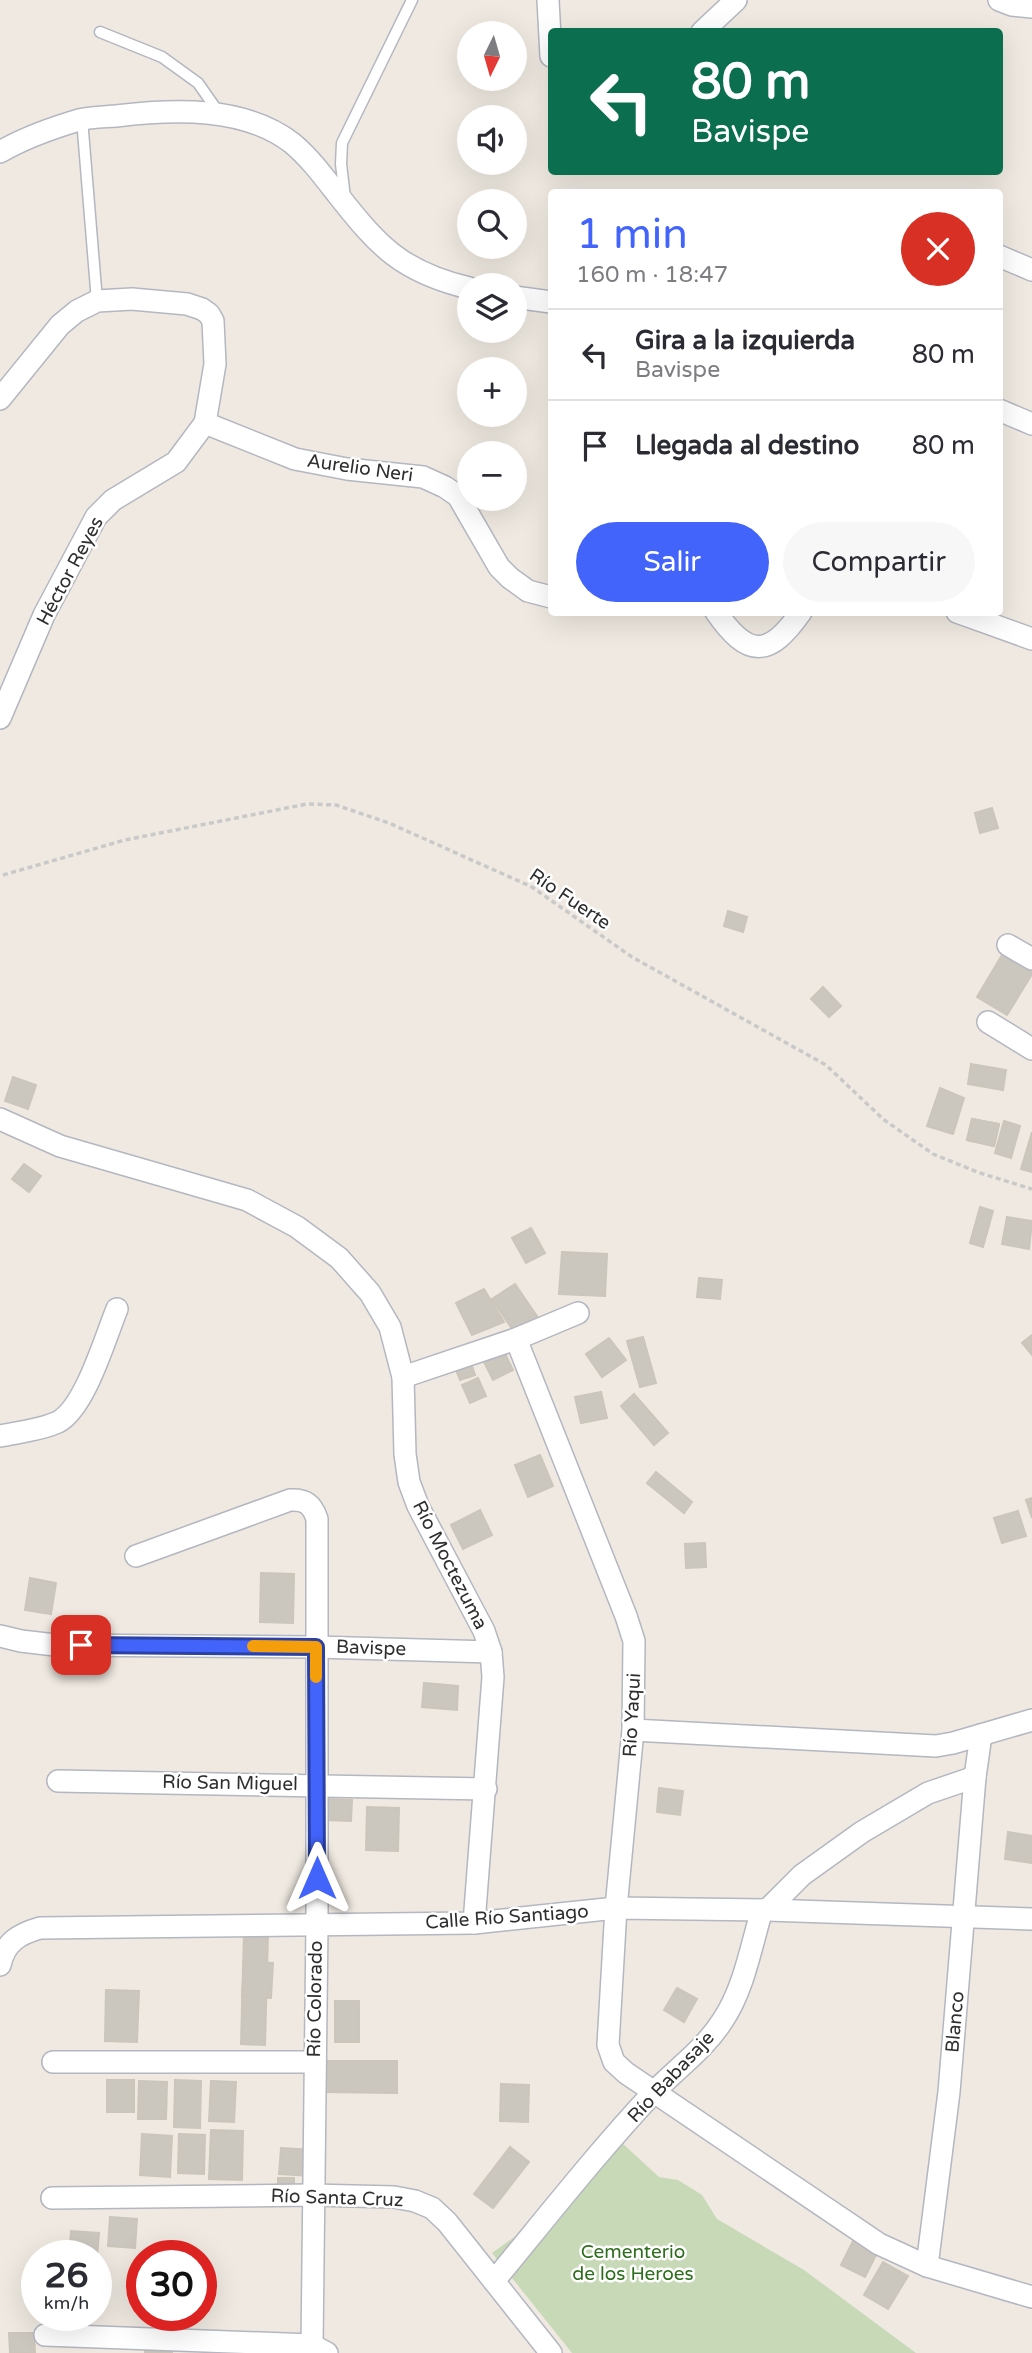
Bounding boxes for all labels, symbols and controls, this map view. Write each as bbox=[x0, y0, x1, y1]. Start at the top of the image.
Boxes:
north arrow bbox=[457, 21, 527, 91]
map controls bbox=[457, 21, 527, 511]
text: 80 m bbox=[691, 53, 810, 112]
icon: left bbox=[576, 56, 667, 147]
button: sound bbox=[457, 105, 527, 175]
text: Bavispe bbox=[691, 113, 809, 151]
button: search bbox=[457, 189, 527, 259]
text: 1 min bbox=[576, 209, 688, 260]
button: close bbox=[901, 212, 975, 286]
text: 160 m · 18:47 bbox=[576, 261, 728, 289]
button: layers bbox=[457, 273, 527, 343]
text: Gira a la izquierda bbox=[635, 325, 855, 356]
icon: left bbox=[576, 336, 614, 374]
text: 80 m bbox=[912, 339, 975, 370]
text: Bavispe bbox=[635, 356, 720, 384]
button: + bbox=[457, 357, 527, 427]
icon: arrive bbox=[576, 427, 614, 465]
text: Llegada al destino bbox=[635, 430, 859, 461]
text: 80 m bbox=[912, 430, 975, 461]
button: − bbox=[457, 441, 527, 511]
street label: Aurelio Neri bbox=[306, 450, 414, 486]
street label: Héctor Reyes bbox=[32, 513, 108, 629]
button: Salir bbox=[576, 522, 769, 602]
button: Compartir bbox=[783, 522, 975, 602]
street label: Río Fuerte bbox=[525, 864, 615, 934]
street label: Río Moctezuma bbox=[408, 1497, 492, 1633]
pin bbox=[51, 1615, 111, 1675]
icon: arrive bbox=[62, 1626, 100, 1664]
street label: Bavispe bbox=[335, 1636, 407, 1660]
street label: Río Yaqui bbox=[619, 1672, 645, 1758]
street label: Río San Miguel bbox=[162, 1771, 298, 1795]
position arrow bbox=[280, 1841, 354, 1915]
street label: Calle Río Santiago bbox=[425, 1900, 589, 1934]
street label: Río Colorado bbox=[303, 1940, 327, 2058]
street label: Blanco bbox=[941, 1990, 969, 2054]
street label: Río Babasaje bbox=[623, 2027, 719, 2127]
street label: Río Santa Cruz bbox=[270, 2185, 404, 2211]
speed limit sign: 30 bbox=[126, 2240, 217, 2331]
park label: Cementerio de los Heroes bbox=[572, 2241, 694, 2285]
text: 26 bbox=[45, 2255, 88, 2297]
text: km/h bbox=[44, 2292, 89, 2314]

